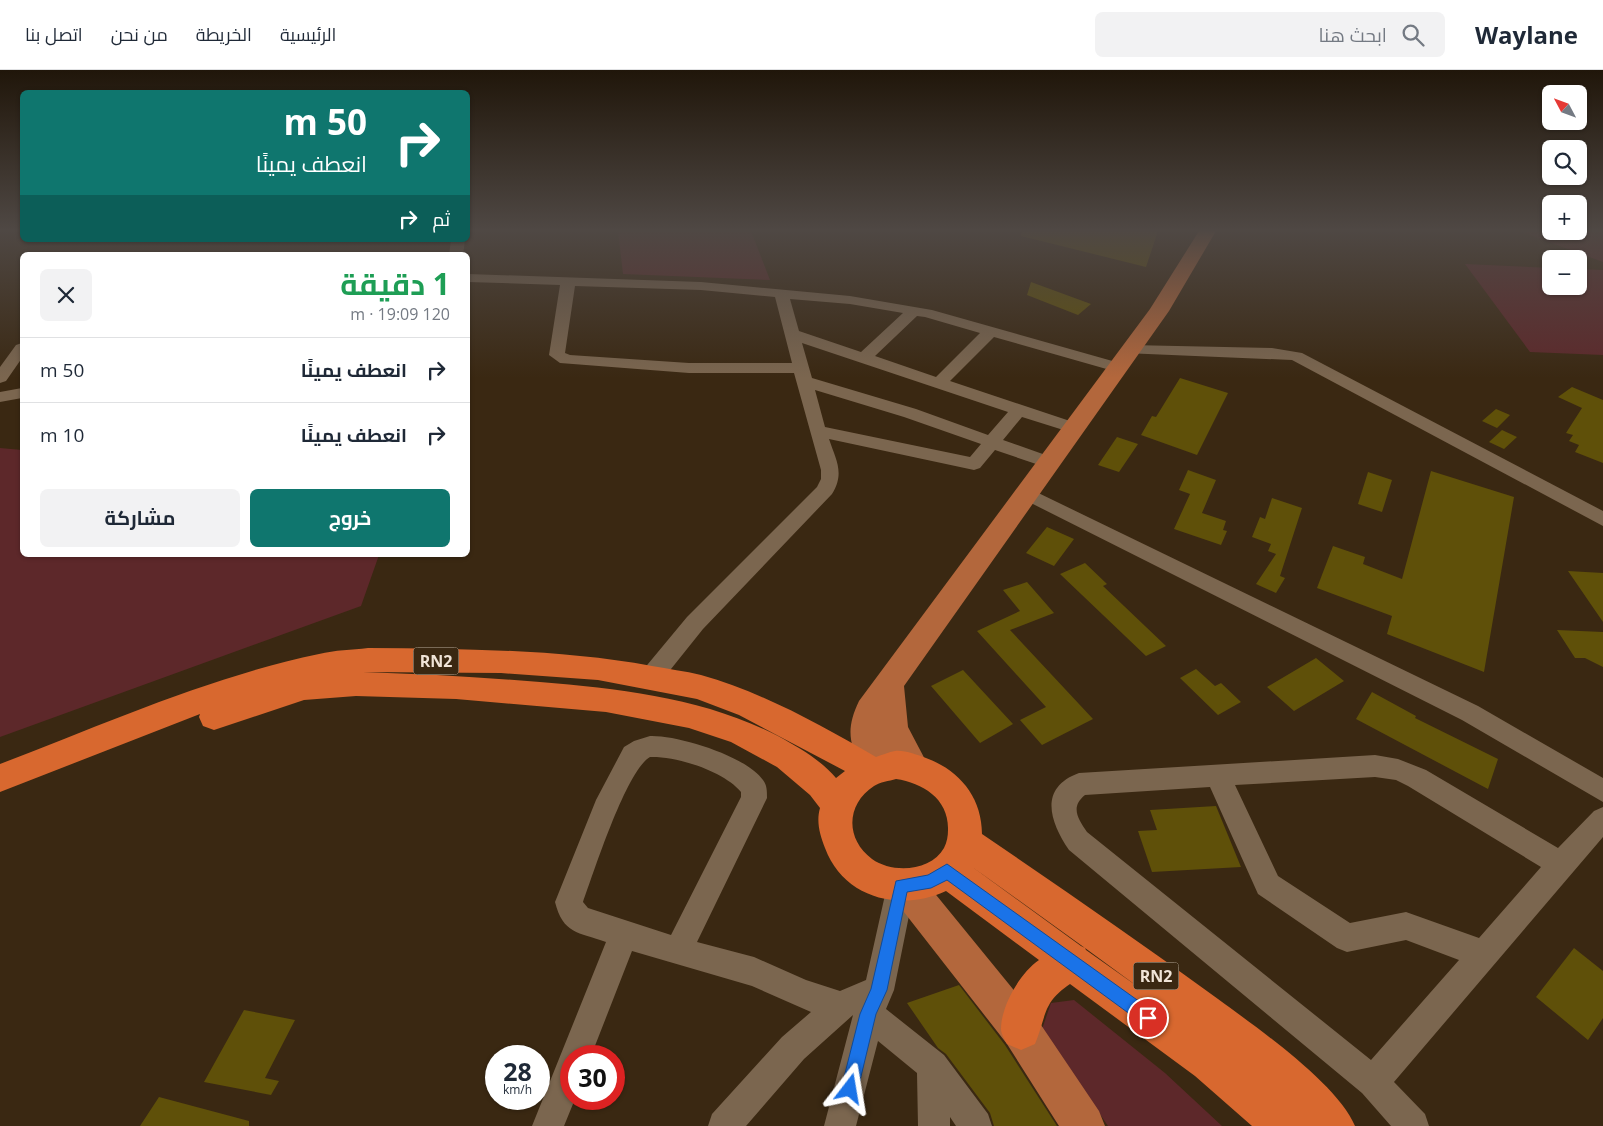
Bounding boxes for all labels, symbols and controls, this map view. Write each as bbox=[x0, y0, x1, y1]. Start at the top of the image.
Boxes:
search box bbox=[1095, 12, 1445, 57]
text: Waylane bbox=[1475, 18, 1578, 51]
icon: search bbox=[1399, 21, 1427, 49]
text: اتصل بنا bbox=[25, 22, 83, 46]
text: من نحن bbox=[111, 22, 168, 46]
text: الخريطة bbox=[196, 22, 252, 46]
text: الرئيسية bbox=[280, 22, 336, 46]
text: ابحث هنا bbox=[1318, 22, 1387, 48]
north arrow bbox=[1542, 85, 1588, 130]
map controls bbox=[1542, 85, 1587, 295]
text: 50 m bbox=[284, 98, 367, 145]
icon: right bbox=[385, 110, 450, 175]
button: search bbox=[1542, 140, 1587, 185]
text: انعطف يمينًا bbox=[256, 148, 367, 178]
button: + bbox=[1542, 195, 1587, 240]
icon: right bbox=[394, 205, 422, 233]
text: ثم bbox=[432, 206, 450, 232]
button: − bbox=[1542, 250, 1587, 295]
text: 1 دقيقة bbox=[340, 263, 450, 304]
button: close bbox=[40, 269, 92, 321]
text: 120 m · 19:09 bbox=[350, 303, 450, 325]
icon: right bbox=[422, 356, 450, 384]
text: 50 m bbox=[40, 357, 84, 383]
text: انعطف يمينًا bbox=[301, 357, 407, 383]
icon: right bbox=[422, 421, 450, 449]
text: 10 m bbox=[40, 422, 84, 448]
text: انعطف يمينًا bbox=[301, 422, 407, 448]
button: مشاركة bbox=[40, 489, 240, 547]
button: خروج bbox=[250, 489, 450, 547]
road number: RN2 bbox=[414, 648, 458, 674]
road number: RN2 bbox=[1134, 962, 1178, 989]
pin bbox=[1127, 997, 1169, 1039]
icon: arrive bbox=[1134, 1004, 1162, 1032]
speed limit sign: 30 bbox=[560, 1045, 625, 1110]
text: 28 bbox=[503, 1054, 532, 1088]
position arrow bbox=[823, 1062, 875, 1114]
text: km/h bbox=[503, 1081, 532, 1098]

